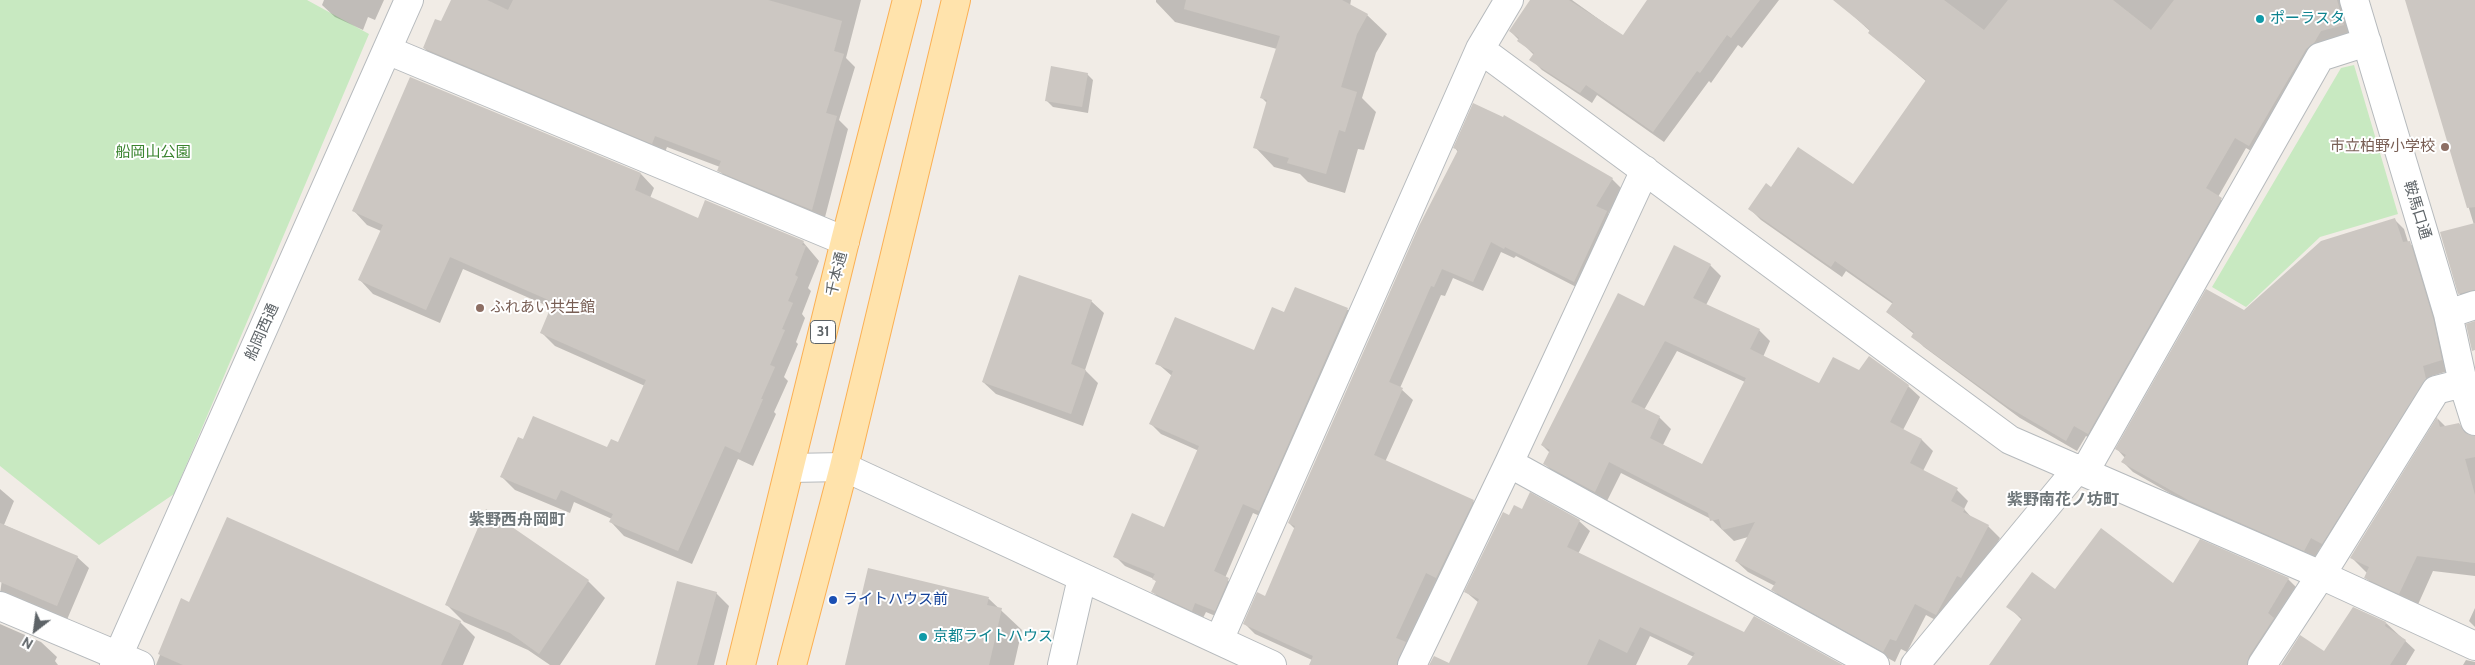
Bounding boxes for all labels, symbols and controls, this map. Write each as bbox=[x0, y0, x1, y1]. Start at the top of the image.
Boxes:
place label: ポーラスタ bbox=[2270, 10, 2345, 28]
marker: ポーラスタ bbox=[2254, 13, 2266, 25]
place label: 市立柏野小学校 bbox=[2330, 138, 2435, 156]
marker: 市立柏野小学校 bbox=[2439, 141, 2451, 153]
park label: 船岡山公園 bbox=[116, 144, 190, 162]
street label: 鞍馬口通 bbox=[2400, 179, 2434, 241]
street label: 千本通 bbox=[823, 250, 851, 298]
place label: ふれあい共生館 bbox=[490, 299, 595, 317]
street label: 船岡西通 bbox=[242, 301, 282, 363]
marker: ふれあい共生館 bbox=[474, 302, 486, 314]
road number: 31 bbox=[810, 321, 836, 344]
district label: 紫野南花ノ坊町 bbox=[2007, 490, 2119, 510]
district label: 紫野西舟岡町 bbox=[469, 510, 565, 530]
place label: ライトハウス前 bbox=[843, 591, 948, 609]
marker: ライトハウス前 bbox=[827, 594, 839, 606]
north arrow bbox=[10, 605, 60, 655]
place label: 京都ライトハウス bbox=[933, 628, 1053, 646]
marker: 京都ライトハウス bbox=[917, 631, 929, 643]
text: N bbox=[19, 633, 36, 653]

